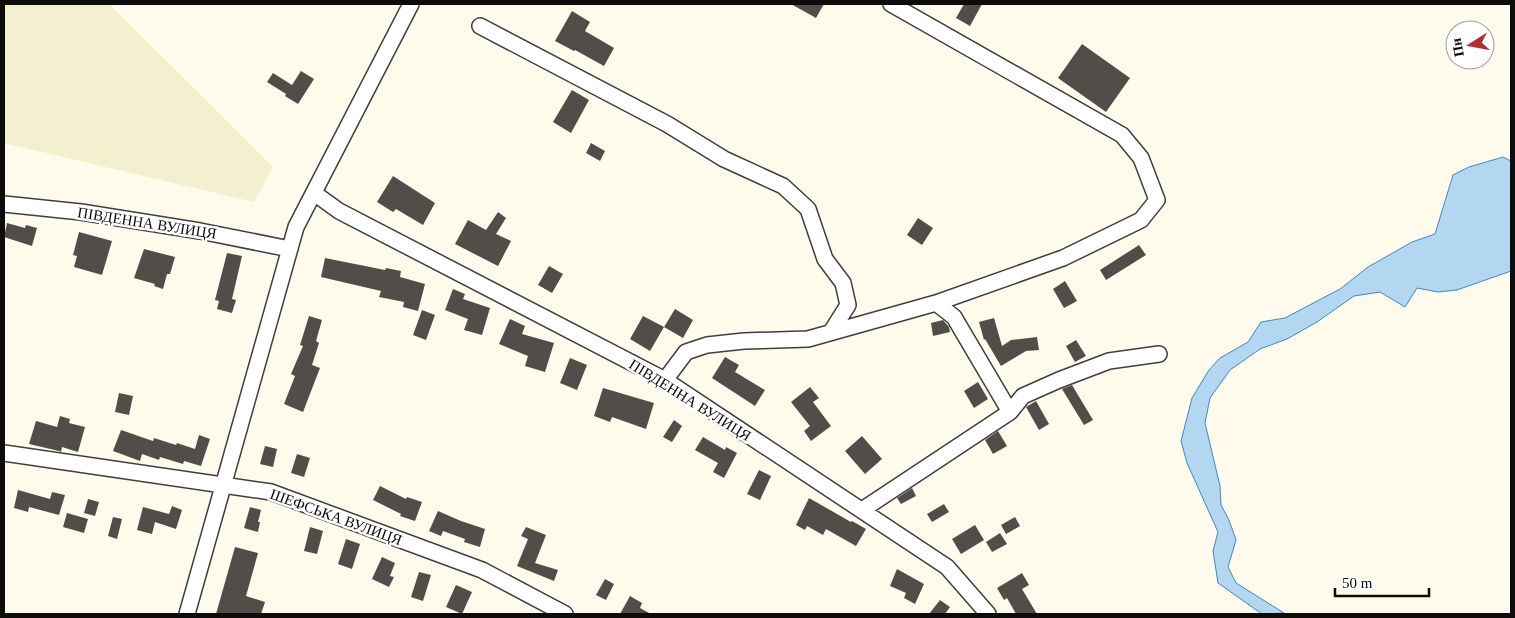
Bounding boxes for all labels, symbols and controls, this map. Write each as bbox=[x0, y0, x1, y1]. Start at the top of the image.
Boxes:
north arrow bbox=[1445, 20, 1495, 70]
text: Пн bbox=[1449, 37, 1467, 58]
street label: ПІВДЕННА ВУЛИЦЯ bbox=[76, 204, 218, 242]
street label: ПІВДЕННА ВУЛИЦЯ bbox=[626, 356, 754, 444]
street label: ШЕФСЬКА ВУЛИЦЯ bbox=[268, 486, 404, 548]
scale bar bbox=[1335, 566, 1429, 598]
text: 50 m bbox=[1342, 575, 1373, 591]

